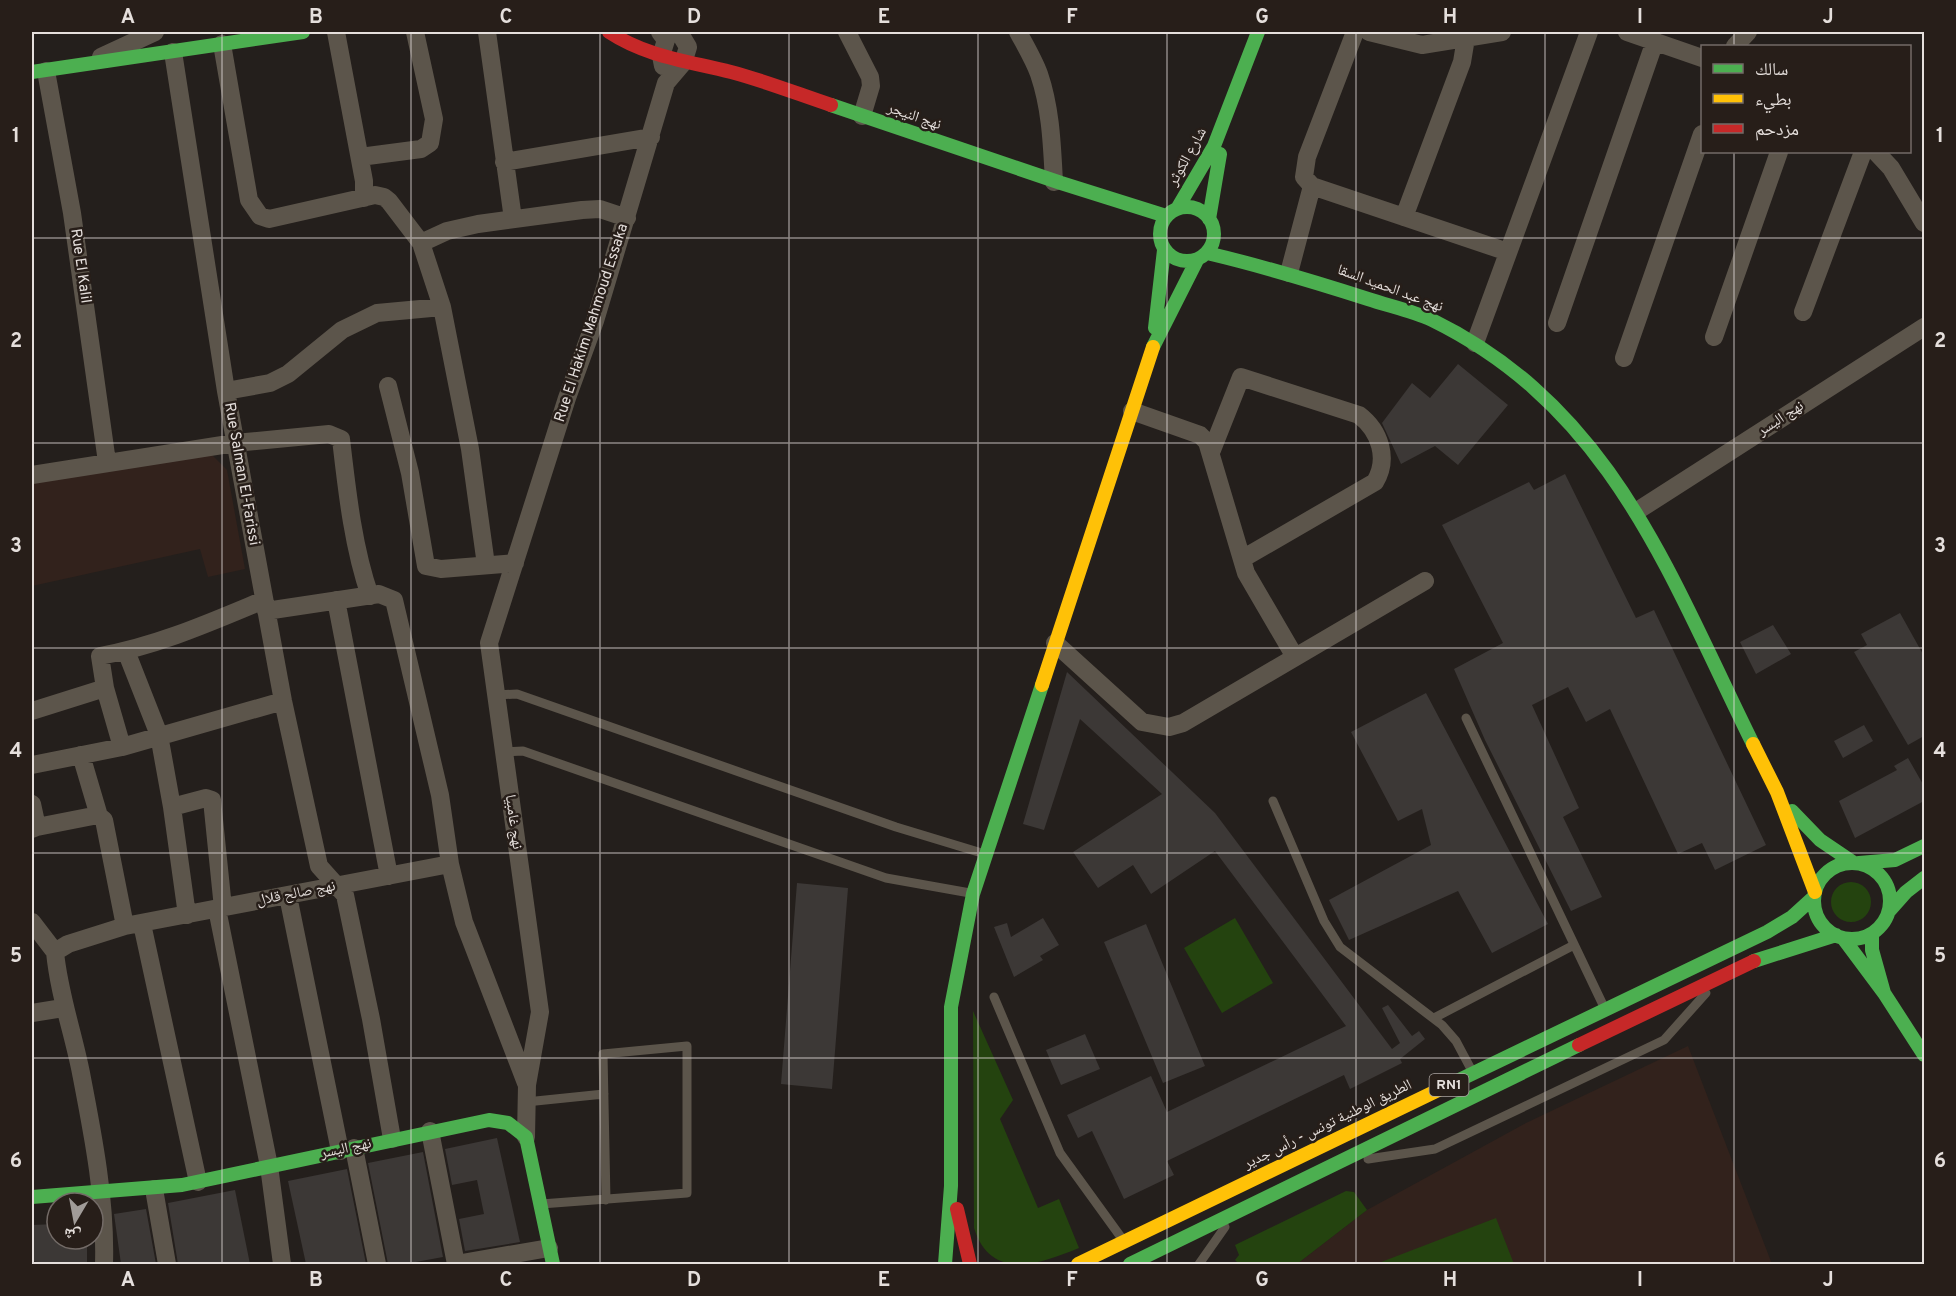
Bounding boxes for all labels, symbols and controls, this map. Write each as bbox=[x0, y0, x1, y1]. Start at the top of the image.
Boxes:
text: A bbox=[121, 5, 135, 31]
text: B bbox=[309, 5, 323, 31]
text: C bbox=[500, 5, 512, 31]
text: D bbox=[687, 5, 701, 31]
text: E bbox=[878, 5, 890, 31]
text: F bbox=[1066, 5, 1078, 31]
text: G bbox=[1255, 5, 1269, 31]
text: H bbox=[1443, 5, 1457, 31]
text: I bbox=[1637, 5, 1643, 31]
text: J bbox=[1822, 5, 1834, 31]
legend bbox=[1701, 45, 1911, 153]
text: سالك bbox=[1755, 59, 1788, 82]
text: بطيء bbox=[1755, 89, 1792, 114]
street label: نهج النيجر bbox=[884, 99, 944, 135]
text: مزدحم bbox=[1755, 119, 1799, 142]
text: 1 bbox=[12, 124, 20, 150]
street label: شارع الكوثر bbox=[1164, 124, 1212, 190]
text: 1 bbox=[1936, 124, 1944, 150]
street label: Rue El Hakim Mahmoud Essaka bbox=[551, 221, 633, 425]
street label: Rue El Kalil bbox=[65, 227, 95, 305]
street label: نهج عبد الحميد السقا bbox=[1334, 261, 1446, 317]
text: 2 bbox=[10, 329, 22, 355]
text: 2 bbox=[1934, 329, 1946, 355]
street label: نهج اليسر bbox=[1753, 397, 1808, 442]
street label: Rue Salman El-Farissi bbox=[219, 401, 263, 547]
text: 3 bbox=[10, 534, 22, 560]
text: 3 bbox=[1934, 534, 1946, 560]
text: 4 bbox=[10, 739, 22, 765]
text: 4 bbox=[1934, 739, 1946, 765]
street label: نهج غامبيا bbox=[500, 793, 526, 851]
street label: نهج صالح قلال bbox=[255, 877, 337, 911]
text: 5 bbox=[10, 944, 22, 970]
text: 5 bbox=[1934, 944, 1946, 970]
road number: RN1 bbox=[1430, 1074, 1468, 1096]
street label: الطريق الوطنية تونس - رأس جدير bbox=[1240, 1075, 1415, 1174]
street label: نهج اليسر bbox=[318, 1134, 373, 1164]
text: 6 bbox=[10, 1149, 22, 1175]
text: 6 bbox=[1934, 1149, 1946, 1175]
north arrow bbox=[45, 1191, 105, 1251]
text: ش bbox=[63, 1222, 83, 1245]
text: A bbox=[121, 1268, 135, 1294]
text: B bbox=[309, 1268, 323, 1294]
text: C bbox=[500, 1268, 512, 1294]
text: D bbox=[687, 1268, 701, 1294]
text: E bbox=[878, 1268, 890, 1294]
text: F bbox=[1066, 1268, 1078, 1294]
text: G bbox=[1255, 1268, 1269, 1294]
text: H bbox=[1443, 1268, 1457, 1294]
text: I bbox=[1637, 1268, 1643, 1294]
text: J bbox=[1822, 1268, 1834, 1294]

